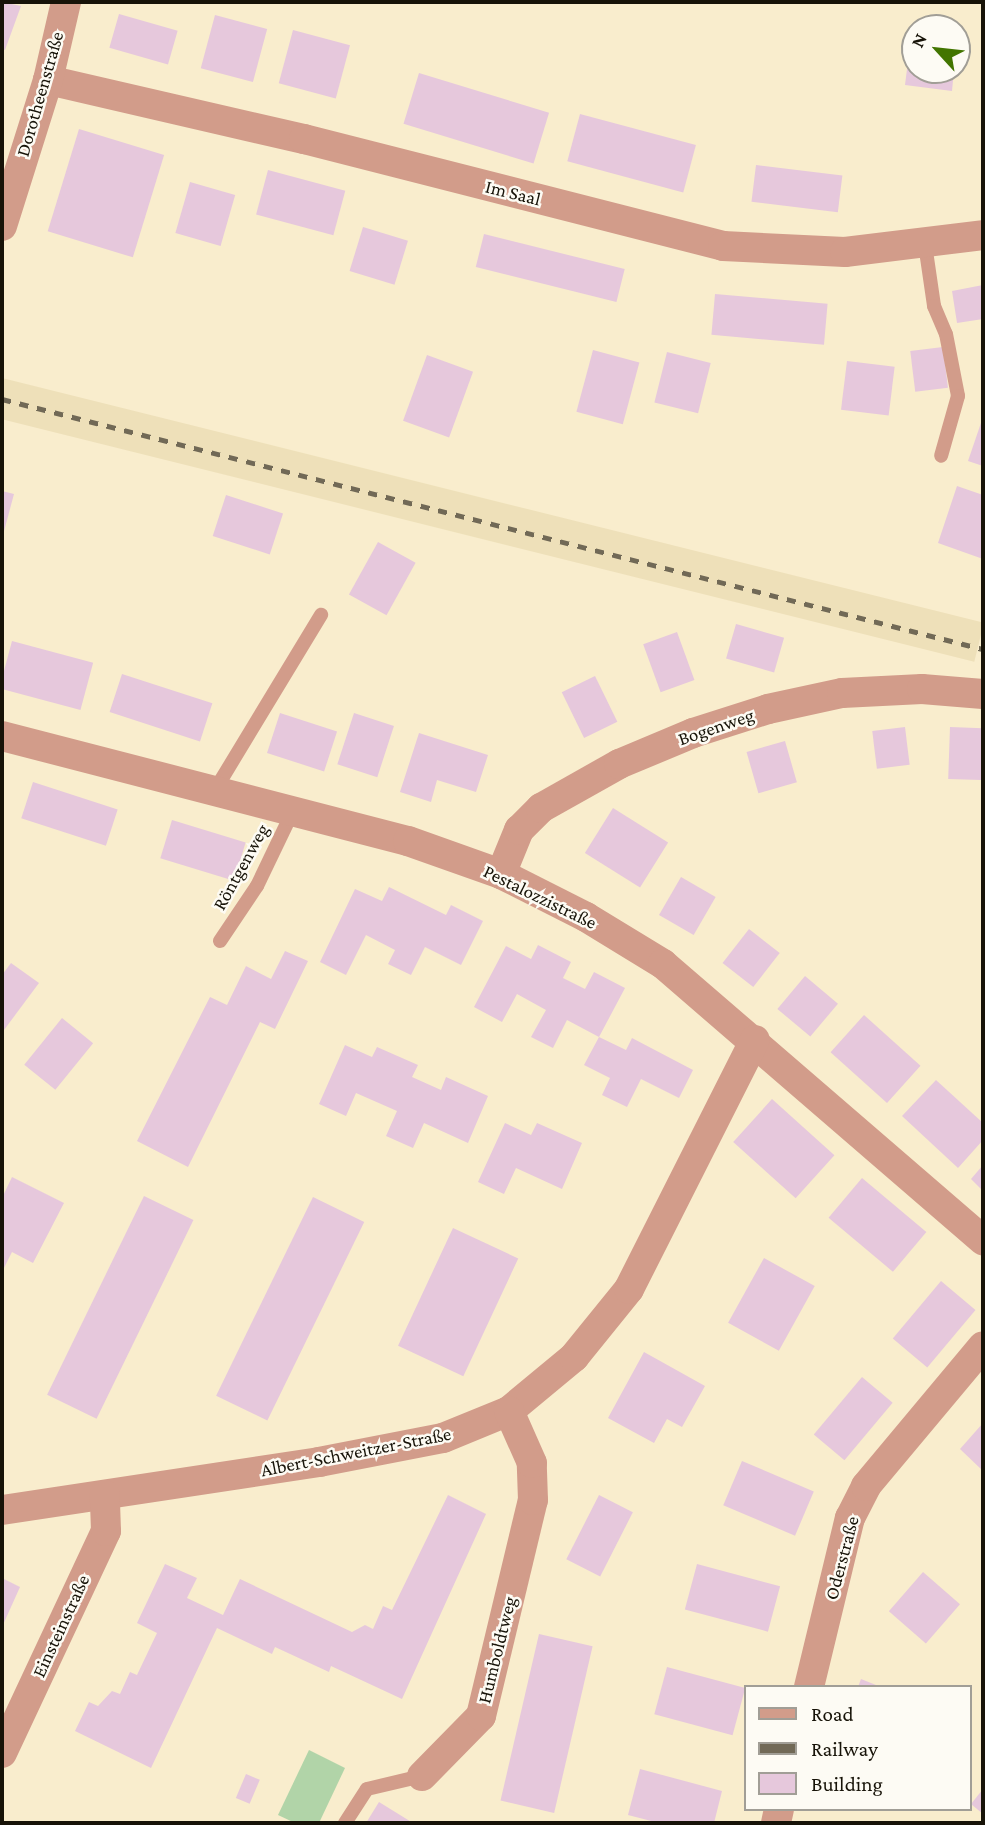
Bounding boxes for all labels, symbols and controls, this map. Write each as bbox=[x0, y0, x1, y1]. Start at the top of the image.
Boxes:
north arrow bbox=[901, 14, 971, 84]
street label: Dorotheenstraße bbox=[11, 29, 69, 159]
text: N bbox=[906, 30, 931, 51]
street label: Im Saal bbox=[483, 175, 543, 211]
street label: Bogenweg bbox=[675, 703, 757, 751]
street label: Röntgenweg bbox=[208, 820, 274, 914]
street label: Pestalozzistraße bbox=[480, 860, 600, 934]
street label: Albert-Schweitzer-Straße bbox=[259, 1422, 453, 1482]
street label: Oderstraße bbox=[820, 1514, 864, 1602]
street label: Einsteinstraße bbox=[27, 1571, 95, 1681]
street label: Humboldtweg bbox=[473, 1594, 521, 1706]
legend bbox=[744, 1685, 971, 1811]
text: Road bbox=[811, 1702, 854, 1726]
text: Railway bbox=[811, 1737, 878, 1761]
text: Building bbox=[811, 1772, 883, 1796]

